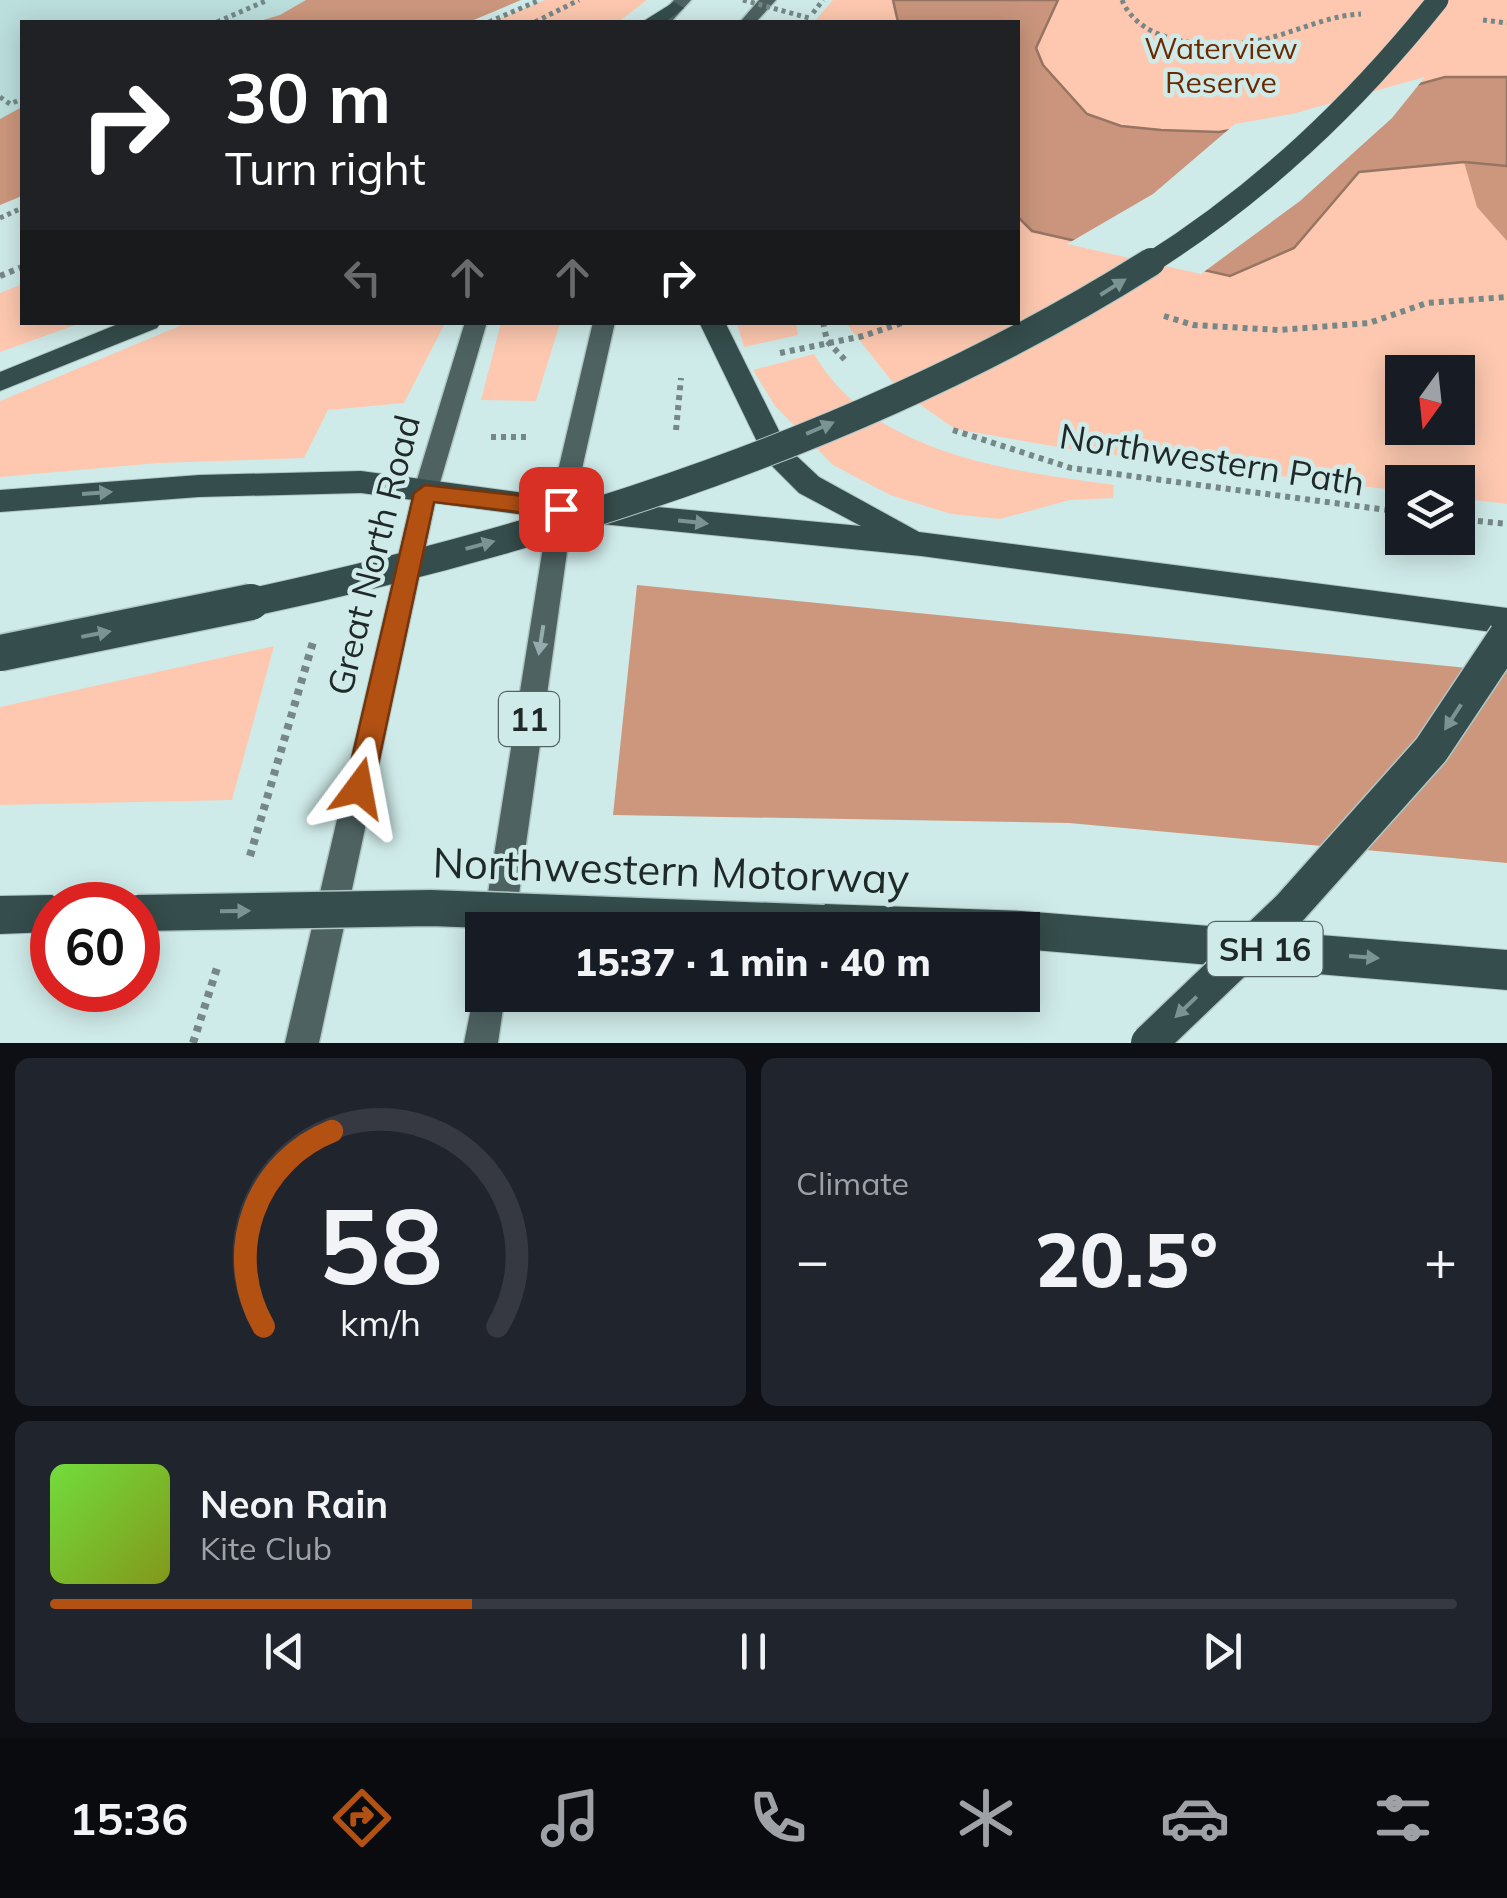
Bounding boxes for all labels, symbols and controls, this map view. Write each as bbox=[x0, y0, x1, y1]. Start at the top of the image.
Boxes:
park label: Waterview Reserve bbox=[1144, 29, 1298, 101]
text: 30 m bbox=[225, 53, 391, 141]
icon: right bbox=[60, 60, 190, 190]
text: Turn right bbox=[225, 140, 426, 196]
icon: left bbox=[335, 250, 390, 305]
icon: ahead bbox=[440, 250, 495, 305]
icon: ahead bbox=[545, 250, 600, 305]
icon: right bbox=[650, 250, 705, 305]
one-way arrow bbox=[1099, 279, 1127, 296]
north arrow bbox=[1385, 355, 1475, 445]
map controls bbox=[1385, 355, 1475, 555]
street label: Great North Road bbox=[317, 410, 429, 700]
street label: Northwestern Path bbox=[1057, 413, 1367, 505]
one-way arrow bbox=[806, 420, 835, 436]
button: layers bbox=[1385, 465, 1475, 555]
pin bbox=[519, 467, 604, 552]
icon: arrive bbox=[534, 482, 589, 537]
one-way arrow bbox=[82, 485, 114, 501]
one-way arrow bbox=[677, 514, 709, 530]
one-way arrow bbox=[465, 536, 496, 552]
one-way arrow bbox=[533, 624, 549, 656]
one-way arrow bbox=[80, 625, 111, 641]
road number: 11 bbox=[499, 692, 559, 746]
one-way arrow bbox=[1445, 704, 1463, 731]
position arrow bbox=[307, 736, 411, 840]
street label: Northwestern Motorway bbox=[432, 835, 910, 905]
speed limit sign: 60 bbox=[30, 882, 160, 1012]
one-way arrow bbox=[219, 903, 251, 919]
road number: SH 16 bbox=[1208, 922, 1322, 976]
text: 15:37 · 1 min · 40 m bbox=[574, 938, 931, 986]
one-way arrow bbox=[1348, 949, 1380, 965]
one-way arrow bbox=[1175, 995, 1199, 1018]
text: Climate bbox=[796, 1163, 909, 1203]
text: 58 bbox=[318, 1179, 443, 1310]
text: 20.5° bbox=[1035, 1212, 1218, 1306]
text: − bbox=[796, 1225, 829, 1294]
text: + bbox=[1424, 1225, 1457, 1294]
text: km/h bbox=[340, 1300, 421, 1345]
text: Neon Rain bbox=[200, 1480, 388, 1528]
text: Kite Club bbox=[200, 1528, 332, 1568]
icon: previous bbox=[257, 1624, 312, 1679]
icon: pause bbox=[726, 1624, 781, 1679]
icon: next bbox=[1195, 1624, 1250, 1679]
icon: directions bbox=[327, 1783, 397, 1853]
icon: music bbox=[535, 1783, 605, 1853]
icon: phone bbox=[743, 1783, 813, 1853]
icon: climate bbox=[951, 1783, 1021, 1853]
icon: car bbox=[1160, 1783, 1230, 1853]
icon: filters bbox=[1368, 1783, 1438, 1853]
text: 15:36 bbox=[69, 1790, 188, 1846]

